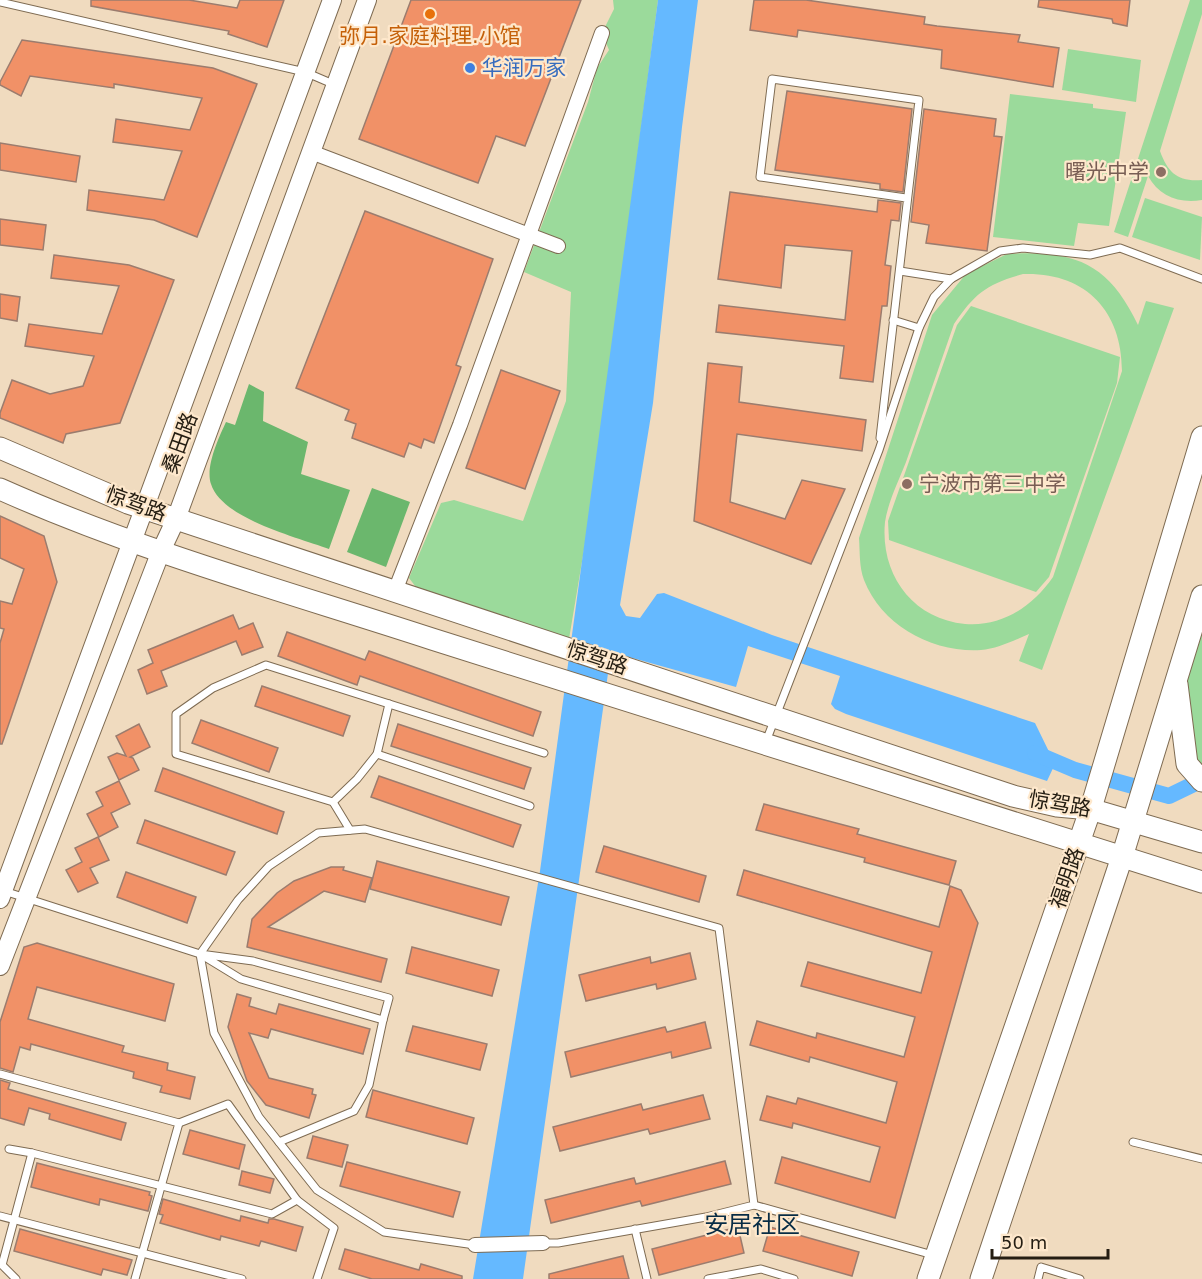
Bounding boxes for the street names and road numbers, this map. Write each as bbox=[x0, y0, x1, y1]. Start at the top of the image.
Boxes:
street label: 桑田路 bbox=[158, 409, 202, 477]
street label: 惊驾路 bbox=[102, 482, 170, 526]
street label: 惊驾路 bbox=[563, 637, 631, 679]
street label: 惊驾路 bbox=[1027, 787, 1093, 821]
street label: 福明路 bbox=[1045, 844, 1089, 912]

